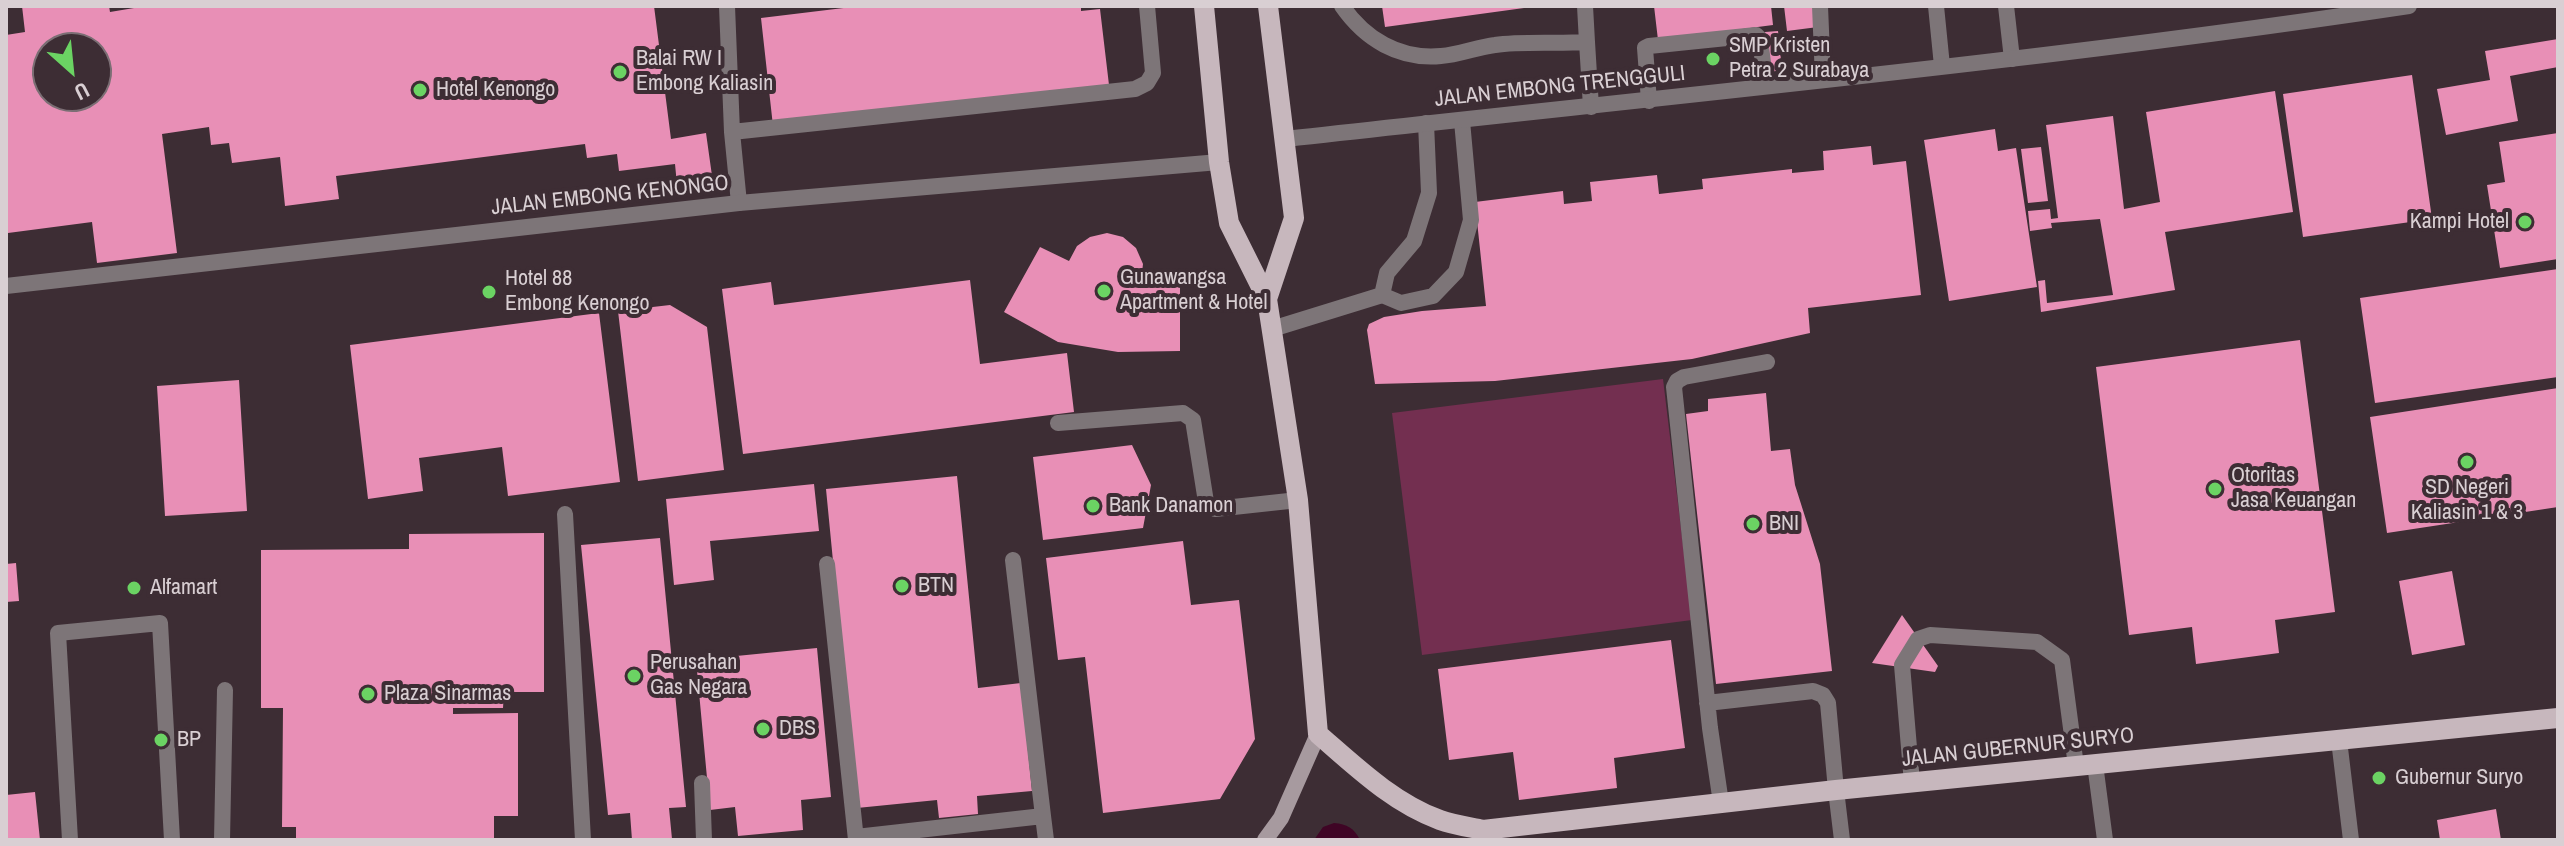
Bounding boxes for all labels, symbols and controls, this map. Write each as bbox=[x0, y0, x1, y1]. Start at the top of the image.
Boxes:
north arrow bbox=[32, 32, 112, 112]
place label: SMP Kristen Petra 2 Surabaya bbox=[1729, 33, 1869, 84]
place label: Balai RW I Embong Kaliasin bbox=[636, 46, 773, 98]
marker: SMP Kristen Petra 2 Surabaya bbox=[1704, 50, 1722, 68]
street label: JALAN EMBONG TRENGGULI bbox=[1434, 61, 1686, 113]
marker: Balai RW I Embong Kaliasin bbox=[611, 63, 629, 81]
text: U bbox=[69, 75, 95, 108]
place label: Hotel Kenongo bbox=[436, 77, 555, 103]
marker: Hotel Kenongo bbox=[411, 81, 429, 99]
street label: JALAN EMBONG KENONGO bbox=[490, 170, 730, 222]
place label: Kampi Hotel bbox=[2410, 209, 2509, 235]
marker: Kampi Hotel bbox=[2516, 213, 2534, 231]
place label: Gunawangsa Apartment & Hotel bbox=[1120, 265, 1267, 316]
place label: Hotel 88 Embong Kenongo bbox=[505, 266, 649, 318]
marker: Gunawangsa Apartment & Hotel bbox=[1095, 282, 1113, 300]
marker: Hotel 88 Embong Kenongo bbox=[480, 283, 498, 301]
marker: SD Negeri Kaliasin 1 & 3 bbox=[2458, 453, 2476, 471]
place label: Otoritas Jasa Keuangan bbox=[2231, 463, 2356, 514]
place label: SD Negeri Kaliasin 1 & 3 bbox=[2411, 475, 2523, 526]
marker: Otoritas Jasa Keuangan bbox=[2206, 480, 2224, 498]
place label: Bank Danamon bbox=[1109, 493, 1233, 519]
marker: Bank Danamon bbox=[1084, 497, 1102, 515]
place label: BNI bbox=[1769, 511, 1799, 537]
marker: BNI bbox=[1744, 515, 1762, 533]
place label: BTN bbox=[918, 573, 954, 599]
place label: Alfamart bbox=[150, 575, 217, 601]
marker: BTN bbox=[893, 577, 911, 595]
marker: Alfamart bbox=[125, 579, 143, 597]
place label: Perusahan Gas Negara bbox=[650, 650, 747, 702]
marker: Perusahan Gas Negara bbox=[625, 667, 643, 685]
place label: Plaza Sinarmas bbox=[384, 681, 511, 707]
marker: Plaza Sinarmas bbox=[359, 685, 377, 703]
place label: DBS bbox=[779, 716, 816, 742]
marker: DBS bbox=[754, 720, 772, 738]
street label: JALAN GUBERNUR SURYO bbox=[1901, 723, 2135, 773]
place label: BP bbox=[177, 727, 201, 753]
marker: BP bbox=[152, 731, 170, 749]
place label: Gubernur Suryo bbox=[2395, 765, 2523, 791]
marker: Gubernur Suryo bbox=[2370, 769, 2388, 787]

